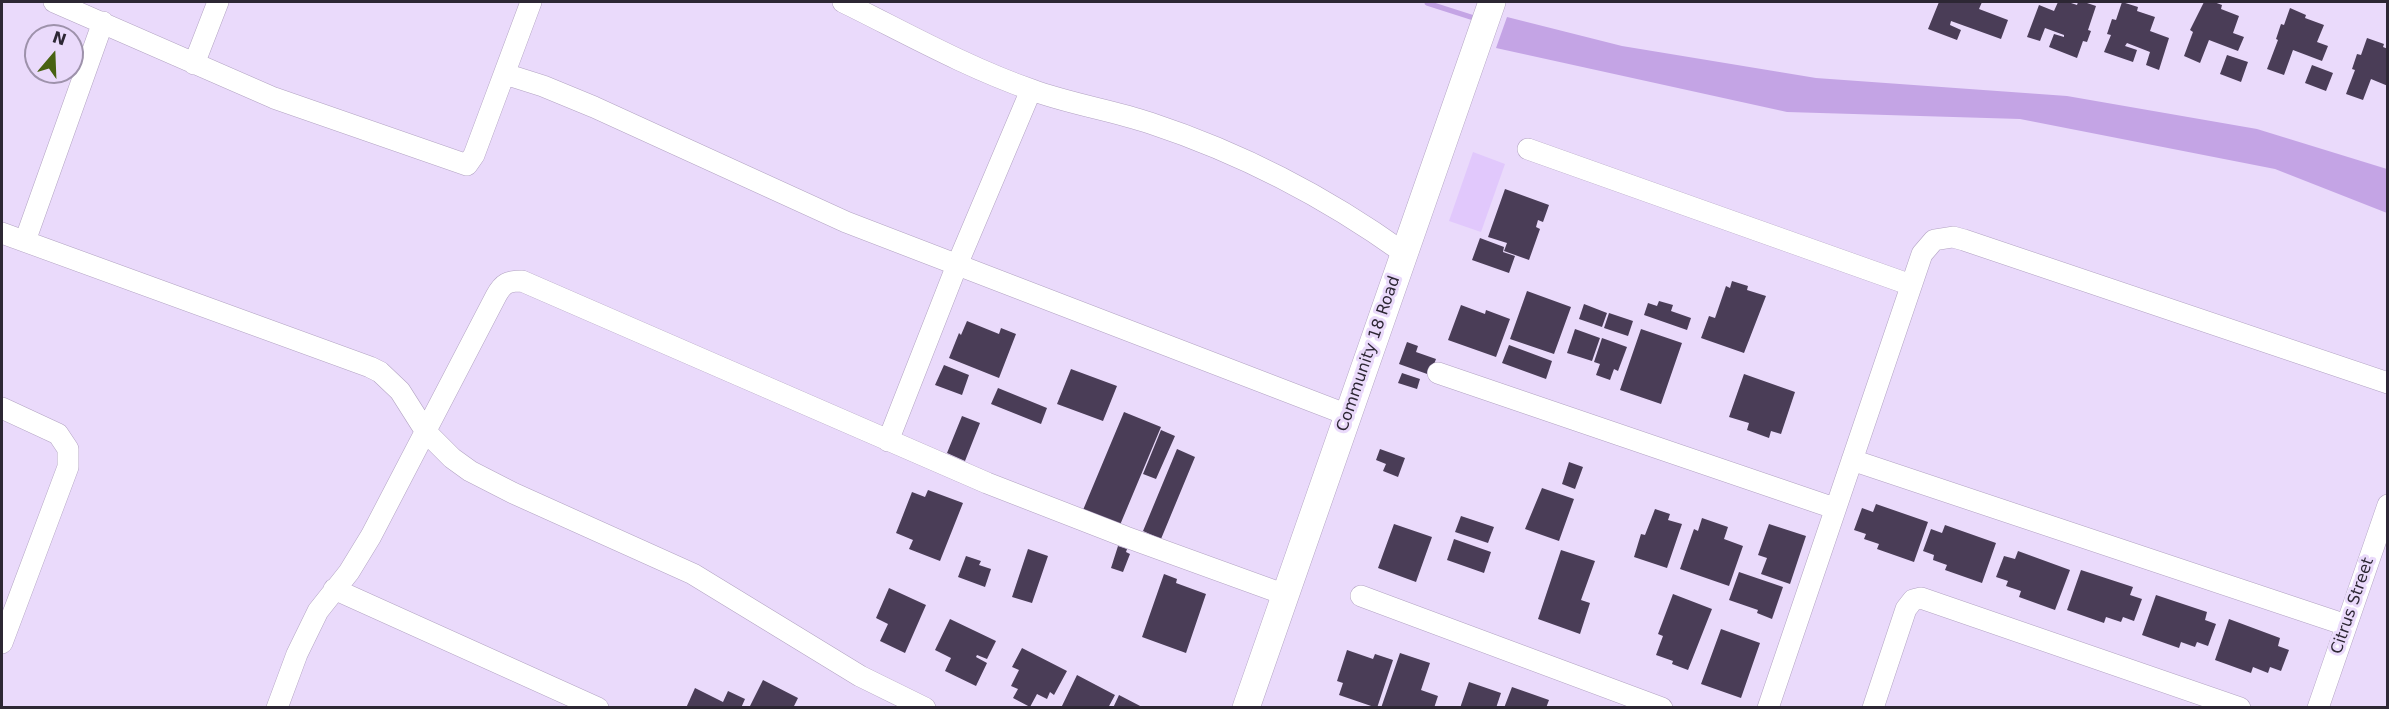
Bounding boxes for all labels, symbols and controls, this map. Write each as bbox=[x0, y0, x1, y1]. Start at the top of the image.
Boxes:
north arrow bbox=[24, 24, 84, 84]
text: N bbox=[50, 27, 69, 50]
street label: Community 18 Road bbox=[1333, 274, 1405, 434]
street label: Citrus Street bbox=[2328, 555, 2378, 657]

